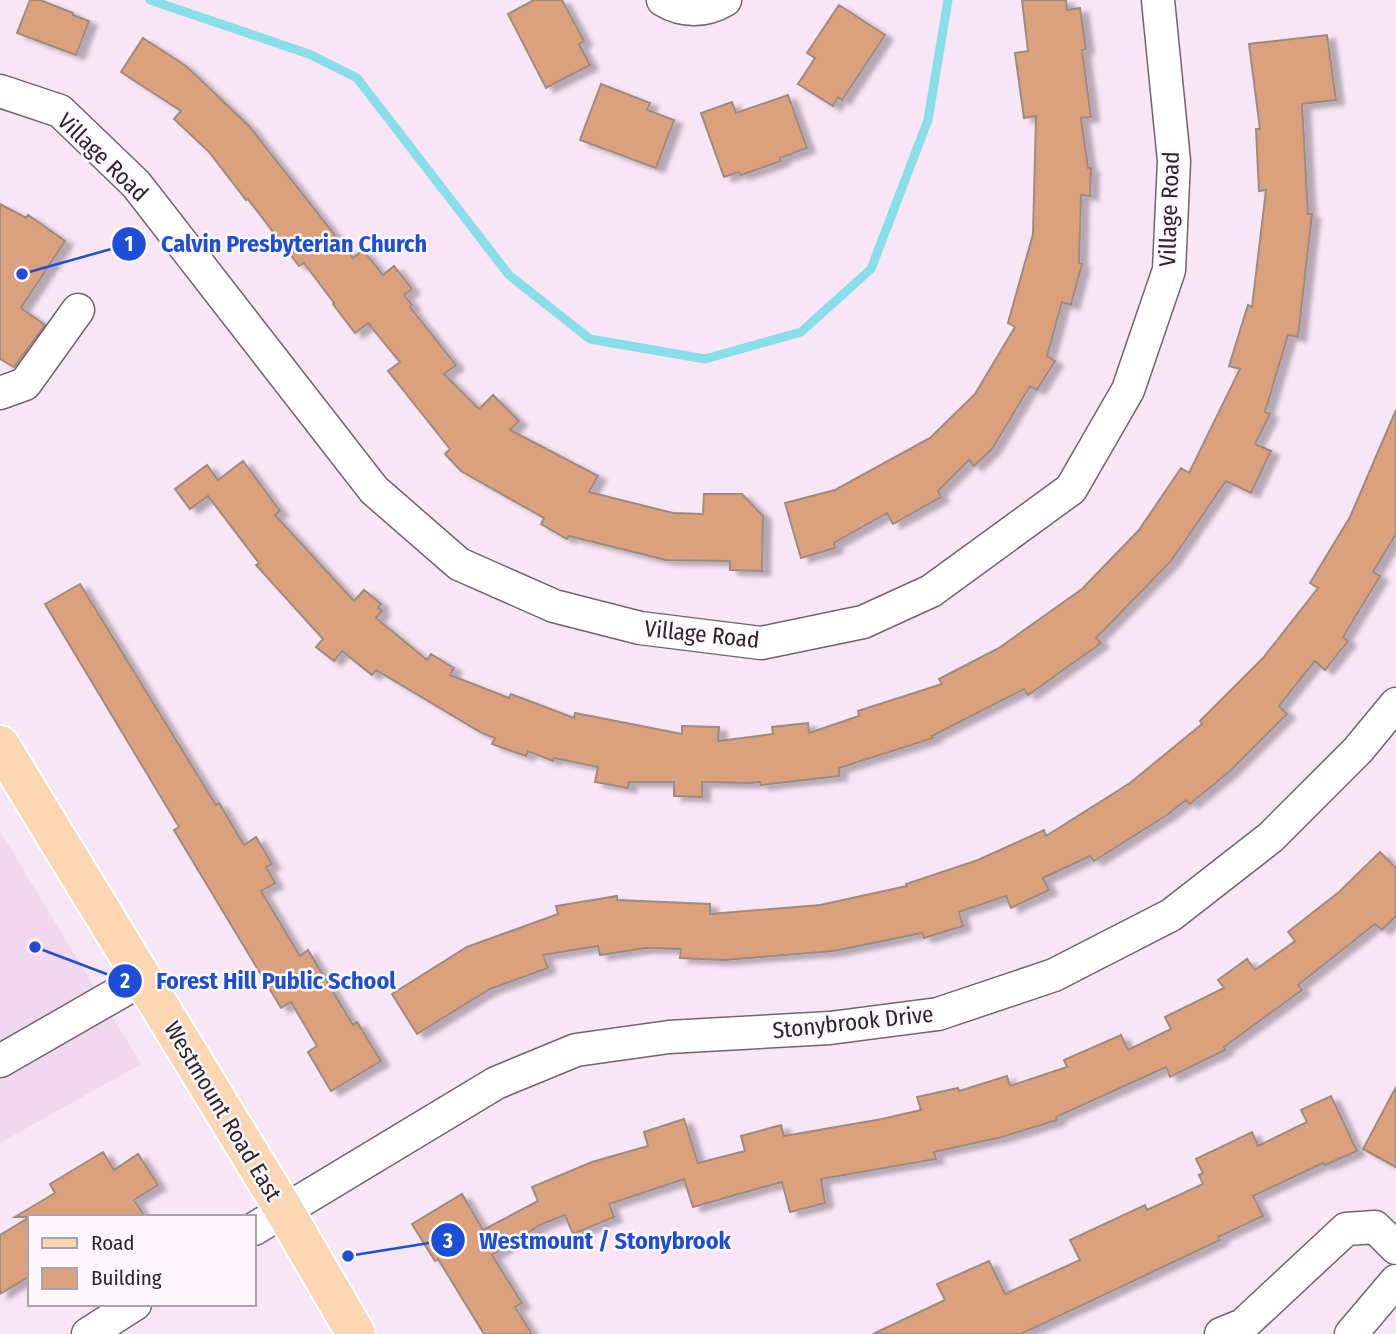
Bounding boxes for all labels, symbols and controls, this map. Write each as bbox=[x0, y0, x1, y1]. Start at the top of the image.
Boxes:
street label: Village Road bbox=[52, 107, 154, 207]
street label: Village Road bbox=[1153, 151, 1185, 267]
callout: Calvin Presbyterian Church bbox=[112, 221, 441, 266]
text: Calvin Presbyterian Church bbox=[161, 230, 427, 258]
text: 1 bbox=[125, 231, 133, 257]
street label: Village Road bbox=[643, 614, 761, 654]
callout: Forest Hill Public School bbox=[107, 958, 410, 1003]
text: Forest Hill Public School bbox=[156, 967, 396, 995]
text: 2 bbox=[119, 968, 130, 994]
street label: Stonybrook Drive bbox=[771, 1000, 935, 1044]
street label: Westmount Road East bbox=[158, 1016, 288, 1206]
legend bbox=[28, 1215, 256, 1306]
callout: Westmount / Stonybrook bbox=[430, 1218, 744, 1263]
text: Westmount / Stonybrook bbox=[479, 1227, 731, 1255]
text: 3 bbox=[442, 1228, 453, 1254]
text: Road bbox=[91, 1230, 135, 1256]
text: Building bbox=[91, 1265, 162, 1291]

